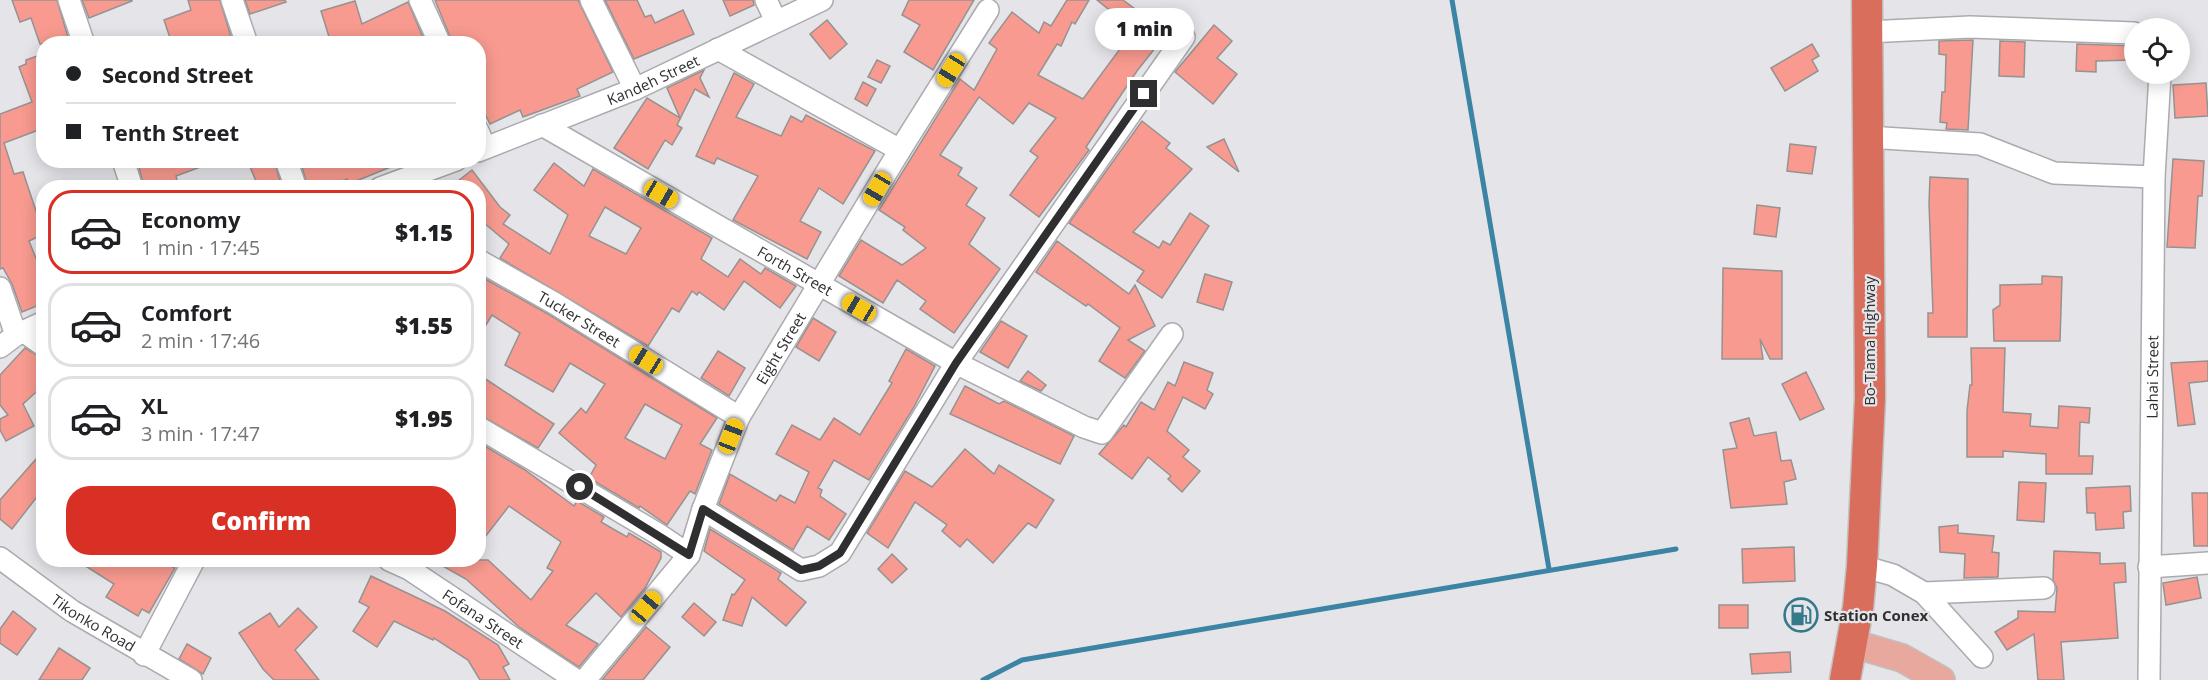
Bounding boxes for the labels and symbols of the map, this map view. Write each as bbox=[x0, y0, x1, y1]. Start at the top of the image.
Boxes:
callout: 1 min bbox=[1094, 7, 1194, 49]
street label: Kandeh Street bbox=[604, 50, 702, 109]
car bbox=[934, 50, 968, 90]
route end bbox=[1130, 80, 1157, 107]
car bbox=[860, 169, 894, 209]
car bbox=[641, 177, 681, 211]
street label: Forth Street bbox=[754, 241, 836, 300]
street label: Bo-Tiama Highway bbox=[1859, 276, 1879, 406]
street label: Tucker Street bbox=[534, 286, 624, 351]
car bbox=[839, 291, 879, 325]
street label: Eight Street bbox=[751, 308, 810, 388]
street label: Lahai Street bbox=[2142, 335, 2162, 419]
car bbox=[626, 343, 666, 377]
car bbox=[716, 416, 746, 456]
route start bbox=[566, 473, 593, 500]
street label: Fofana Street bbox=[439, 584, 528, 653]
car bbox=[628, 587, 664, 627]
street label: Tikonko Road bbox=[48, 589, 139, 656]
fuel station icon: Station Conex bbox=[1783, 597, 1819, 633]
place label: Station Conex bbox=[1824, 605, 1929, 625]

